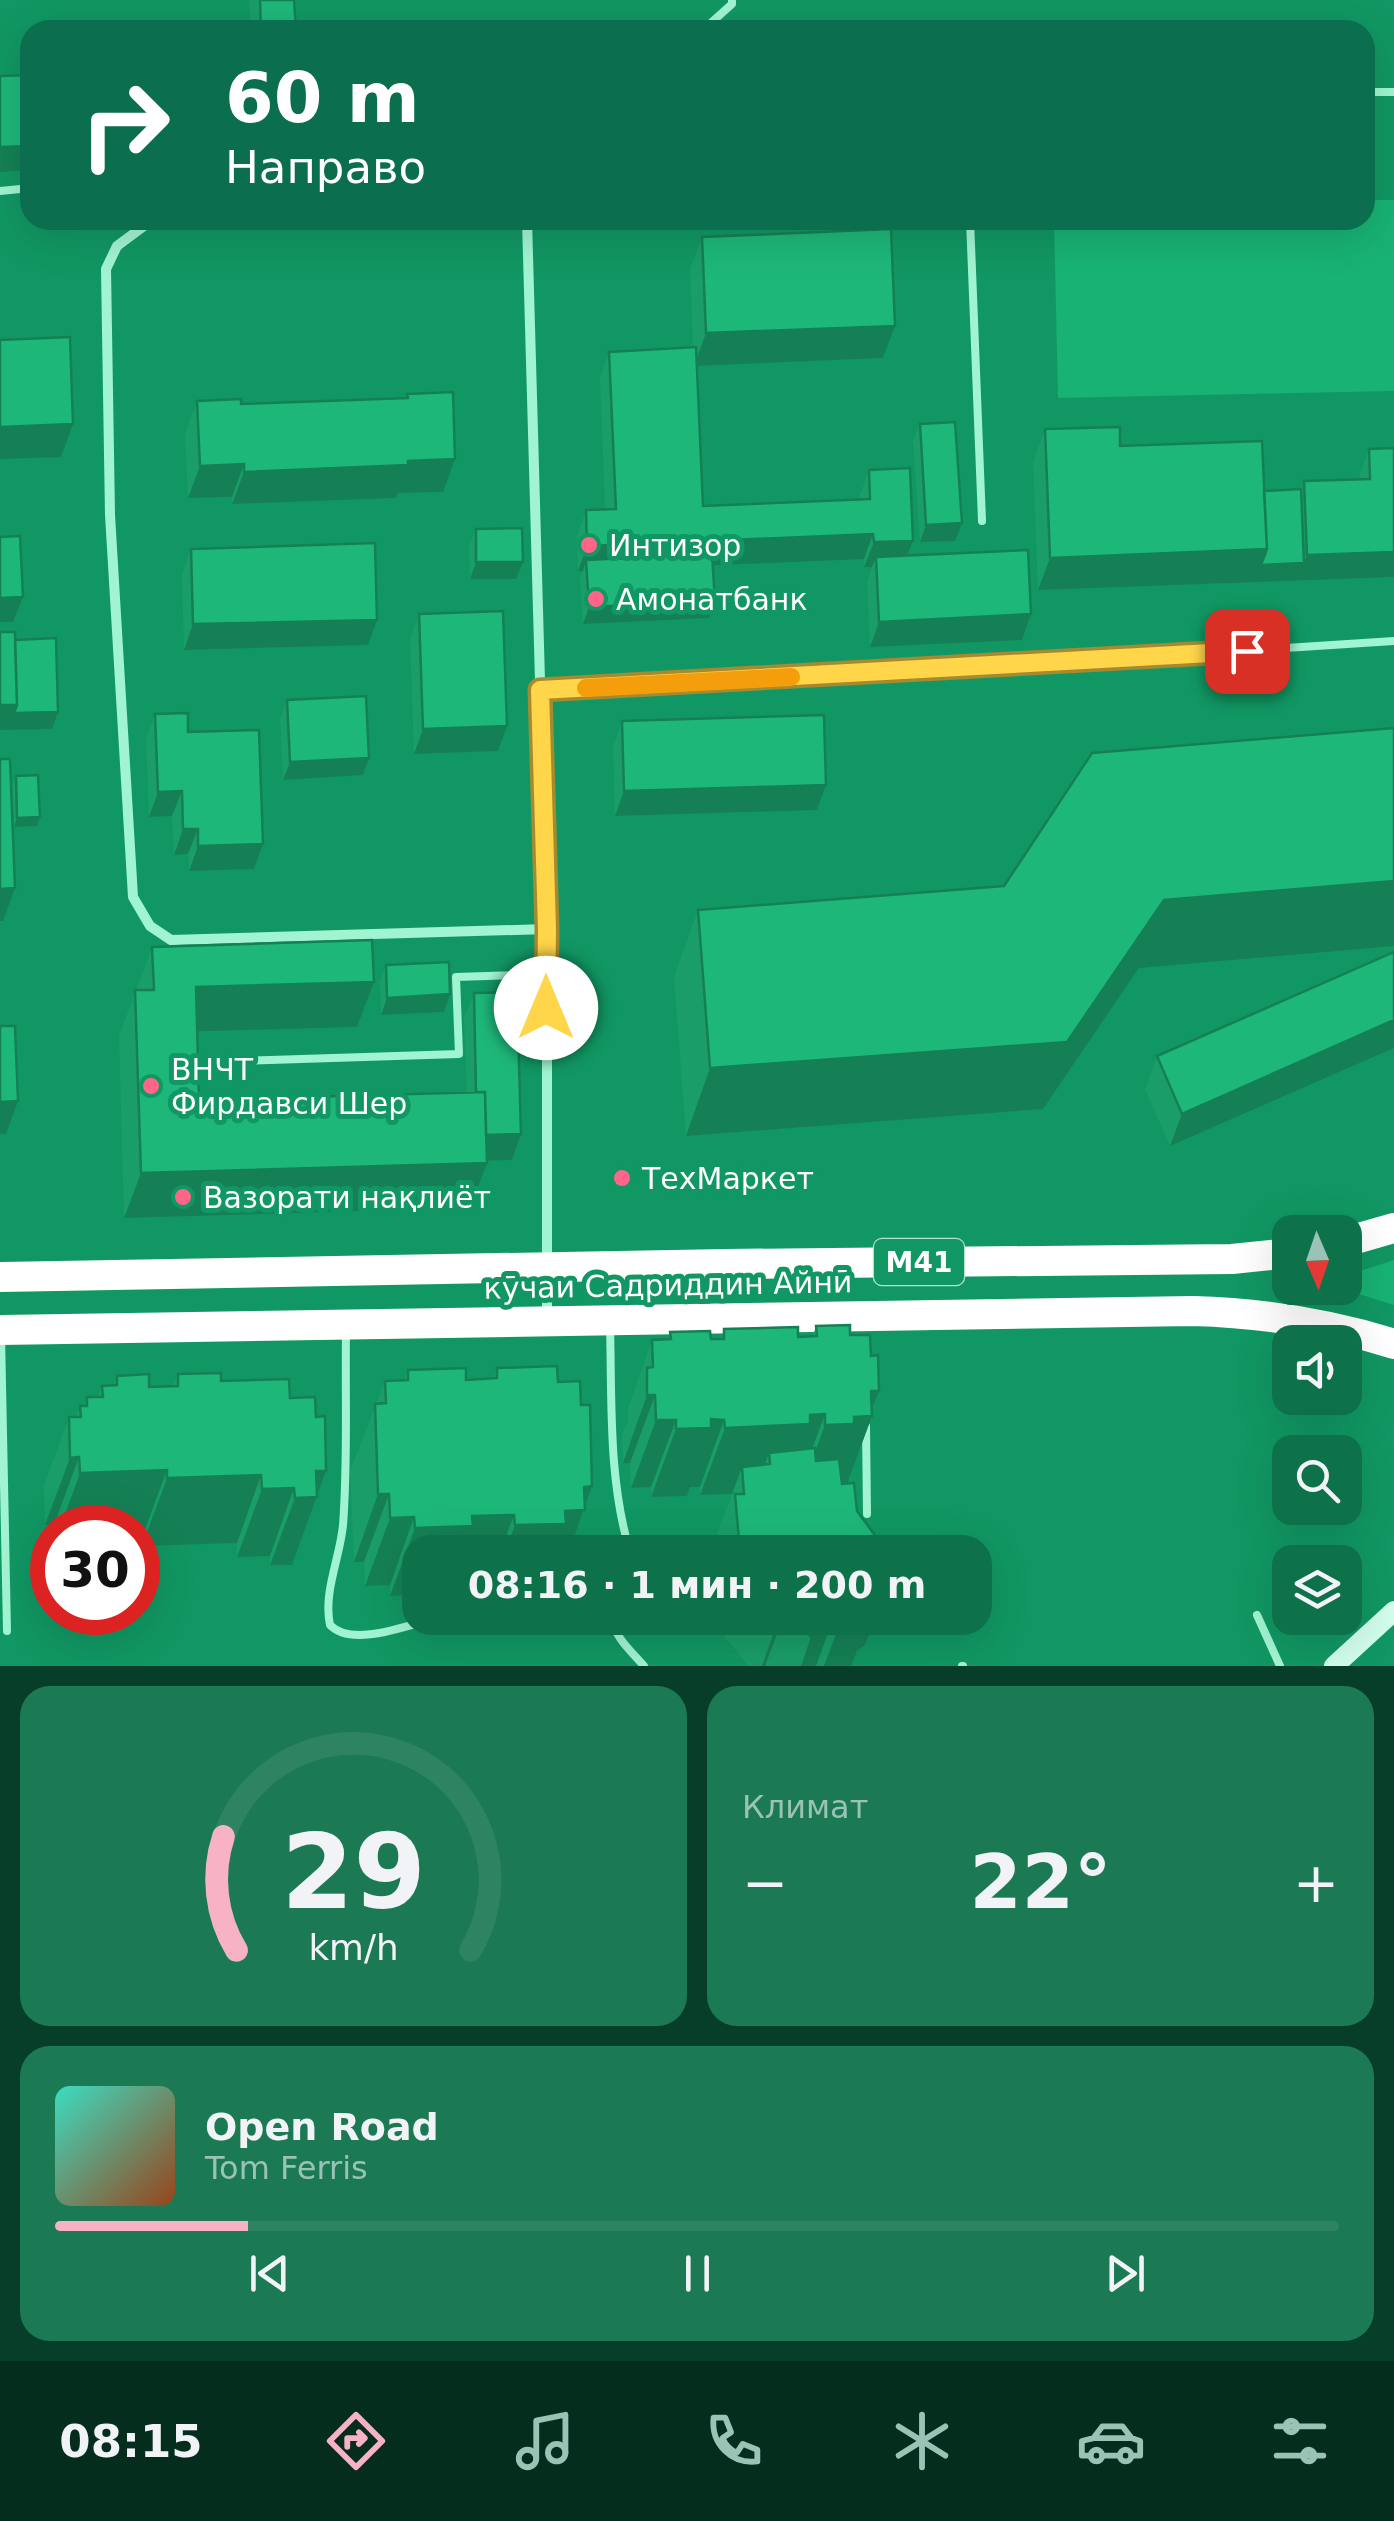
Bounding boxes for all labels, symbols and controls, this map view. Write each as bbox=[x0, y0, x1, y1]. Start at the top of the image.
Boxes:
text: 60 m bbox=[225, 57, 420, 139]
icon: right bbox=[60, 60, 190, 190]
text: Направо bbox=[225, 141, 426, 194]
place label: Интизор bbox=[609, 528, 741, 563]
marker: Интизор bbox=[578, 534, 600, 556]
place label: Амонатбанк bbox=[616, 582, 808, 617]
marker: Амонатбанк bbox=[585, 588, 607, 610]
pin bbox=[1205, 609, 1290, 694]
icon: arrive bbox=[1220, 624, 1275, 679]
position arrow bbox=[494, 956, 598, 1060]
place label: ВНЧТ Фирдавси Шер bbox=[171, 1052, 407, 1121]
marker: ВНЧТ Фирдавси Шер bbox=[140, 1075, 162, 1097]
place label: ТехМаркет bbox=[641, 1161, 814, 1196]
marker: ТехМаркет bbox=[611, 1167, 633, 1189]
place label: Вазорати нақлиёт bbox=[203, 1180, 491, 1215]
marker: Вазорати нақлиёт bbox=[172, 1186, 194, 1208]
north arrow bbox=[1272, 1215, 1362, 1305]
map controls bbox=[1272, 1215, 1362, 1635]
road number: M41 bbox=[874, 1239, 964, 1285]
street label: кӯчаи Садриддин Айнӣ bbox=[483, 1264, 853, 1306]
button: sound bbox=[1272, 1325, 1362, 1415]
button: search bbox=[1272, 1435, 1362, 1525]
speed limit sign: 30 bbox=[30, 1505, 160, 1635]
button: layers bbox=[1272, 1545, 1362, 1635]
text: 08:16 · 1 мин · 200 m bbox=[468, 1563, 926, 1607]
text: Климат bbox=[742, 1788, 868, 1826]
text: 29 bbox=[281, 1811, 426, 1933]
text: 22° bbox=[970, 1838, 1111, 1926]
text: − bbox=[742, 1851, 788, 1915]
text: + bbox=[1293, 1851, 1339, 1915]
text: km/h bbox=[308, 1927, 399, 1968]
text: Open Road bbox=[205, 2105, 439, 2149]
text: Tom Ferris bbox=[205, 2149, 368, 2187]
icon: previous bbox=[242, 2246, 297, 2301]
icon: pause bbox=[670, 2246, 725, 2301]
icon: next bbox=[1098, 2246, 1153, 2301]
icon: directions bbox=[321, 2406, 391, 2476]
icon: music bbox=[510, 2406, 580, 2476]
icon: phone bbox=[699, 2406, 769, 2476]
icon: climate bbox=[887, 2406, 957, 2476]
icon: car bbox=[1076, 2406, 1146, 2476]
icon: filters bbox=[1265, 2406, 1335, 2476]
text: 08:15 bbox=[59, 2415, 203, 2468]

